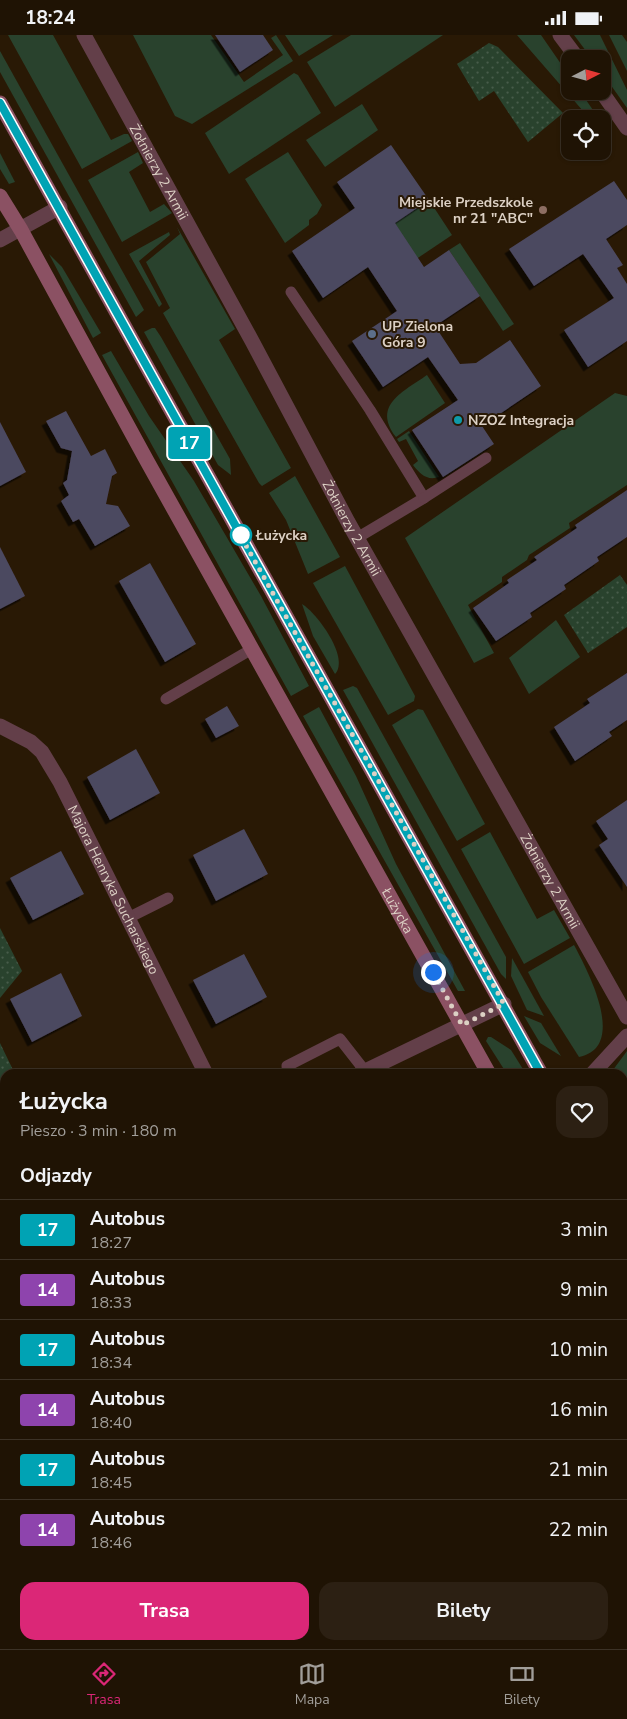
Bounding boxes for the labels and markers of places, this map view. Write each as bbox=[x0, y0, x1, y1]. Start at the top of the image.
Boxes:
place label: Miejskie Przedszkole nr 21 "ABC" bbox=[399, 193, 533, 228]
marker: Miejskie Przedszkole nr 21 "ABC" bbox=[537, 204, 549, 216]
place label: UP Zielona Góra 9 bbox=[382, 317, 453, 352]
marker: UP Zielona Góra 9 bbox=[366, 328, 378, 340]
place label: NZOZ Integracja bbox=[468, 411, 574, 430]
marker: NZOZ Integracja bbox=[452, 414, 464, 426]
marker: Łużycka bbox=[230, 524, 252, 546]
place label: Łużycka bbox=[255, 526, 307, 545]

